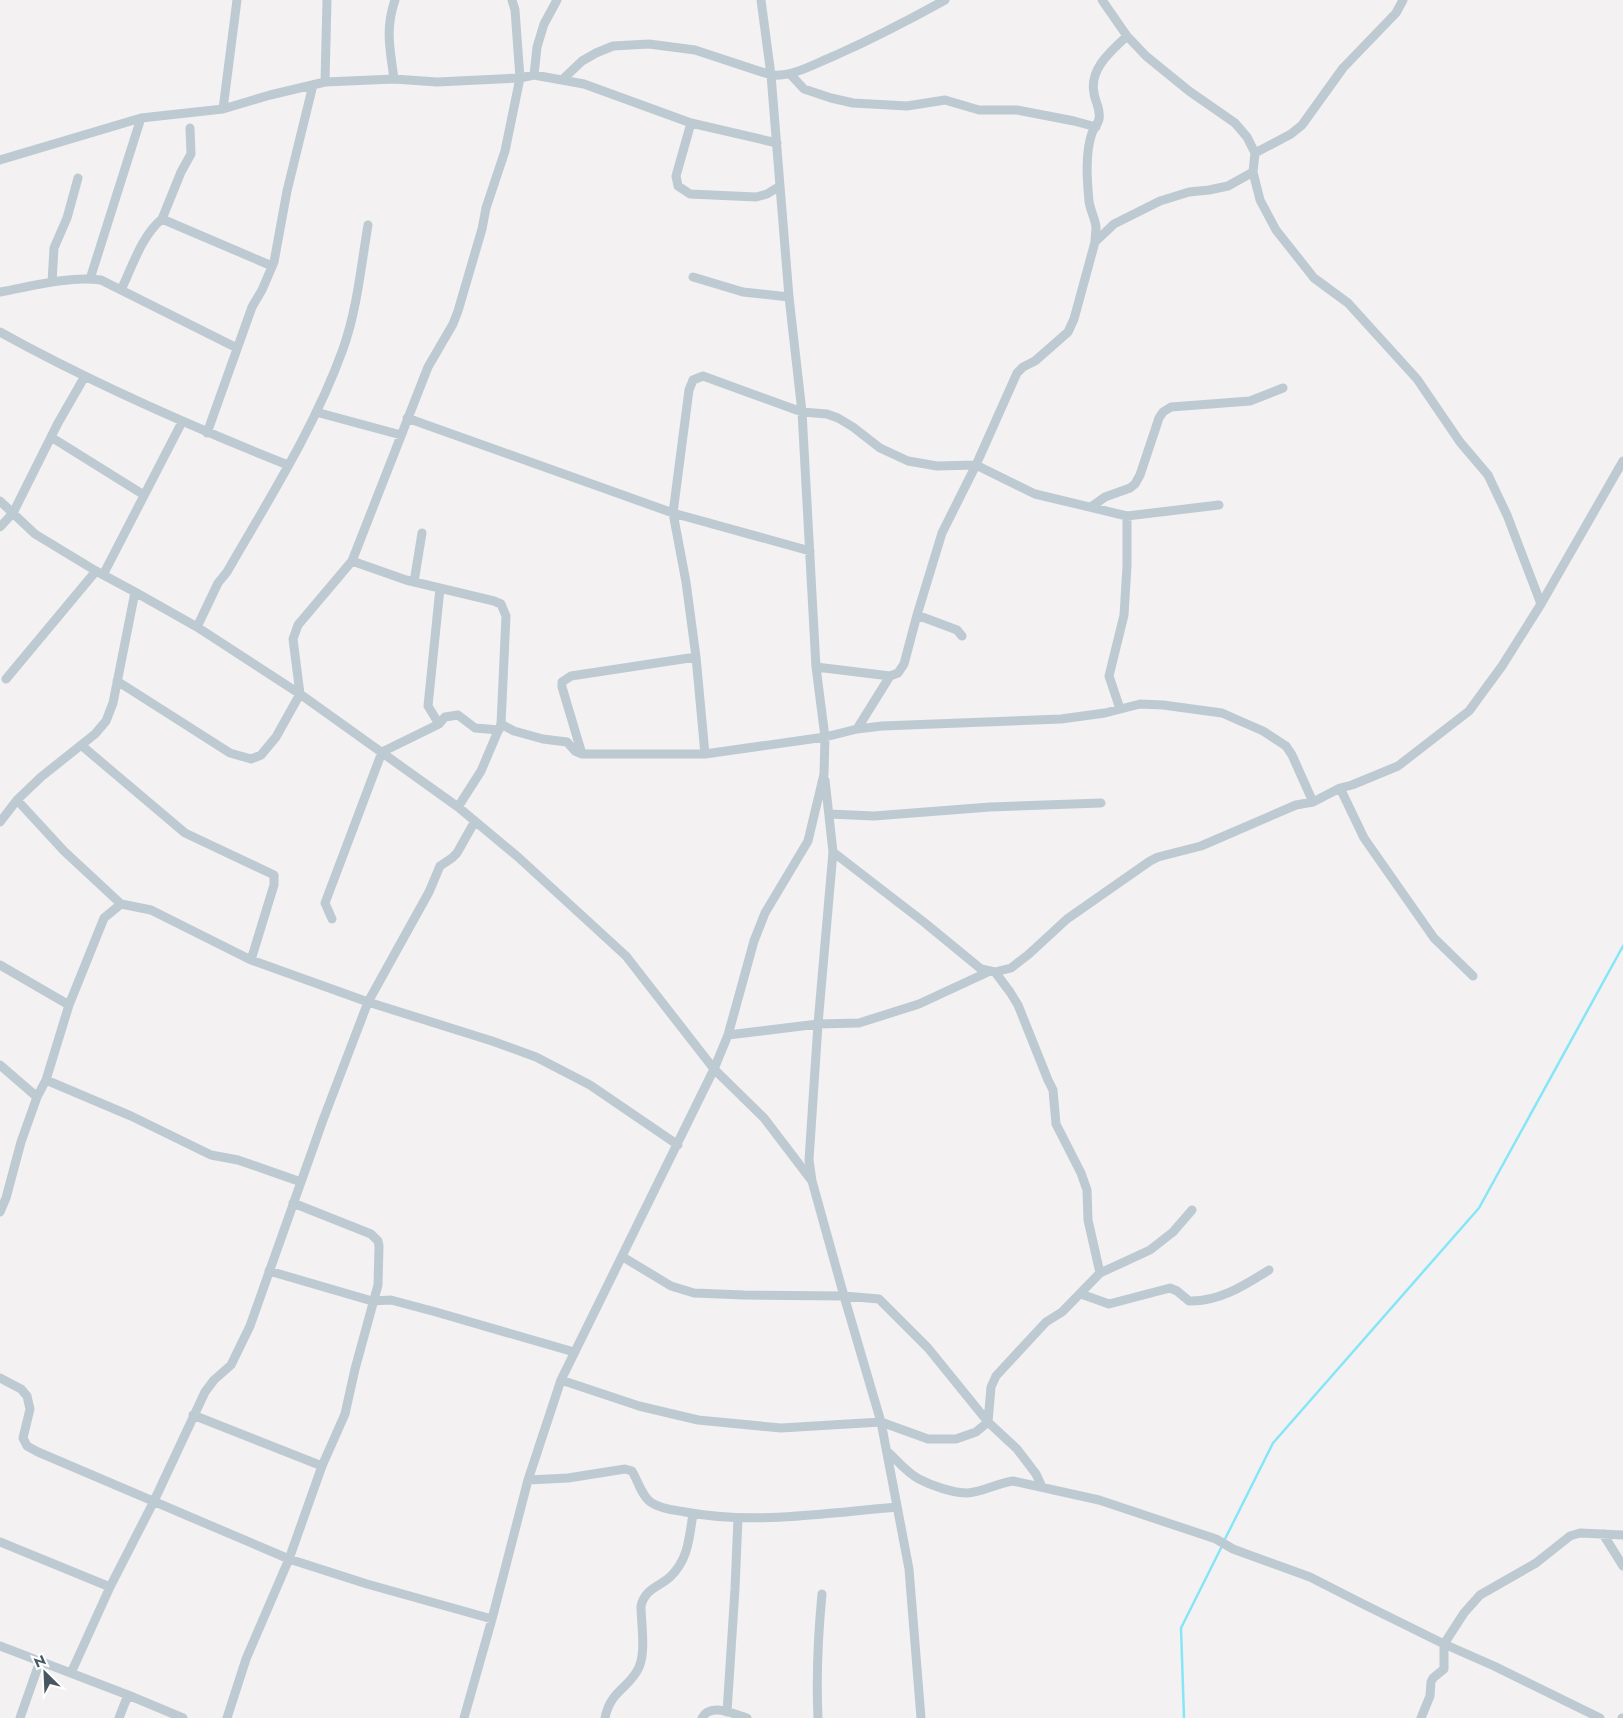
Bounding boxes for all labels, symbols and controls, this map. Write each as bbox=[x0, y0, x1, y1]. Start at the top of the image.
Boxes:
north arrow bbox=[20, 1648, 70, 1698]
text: N bbox=[31, 1650, 49, 1673]

